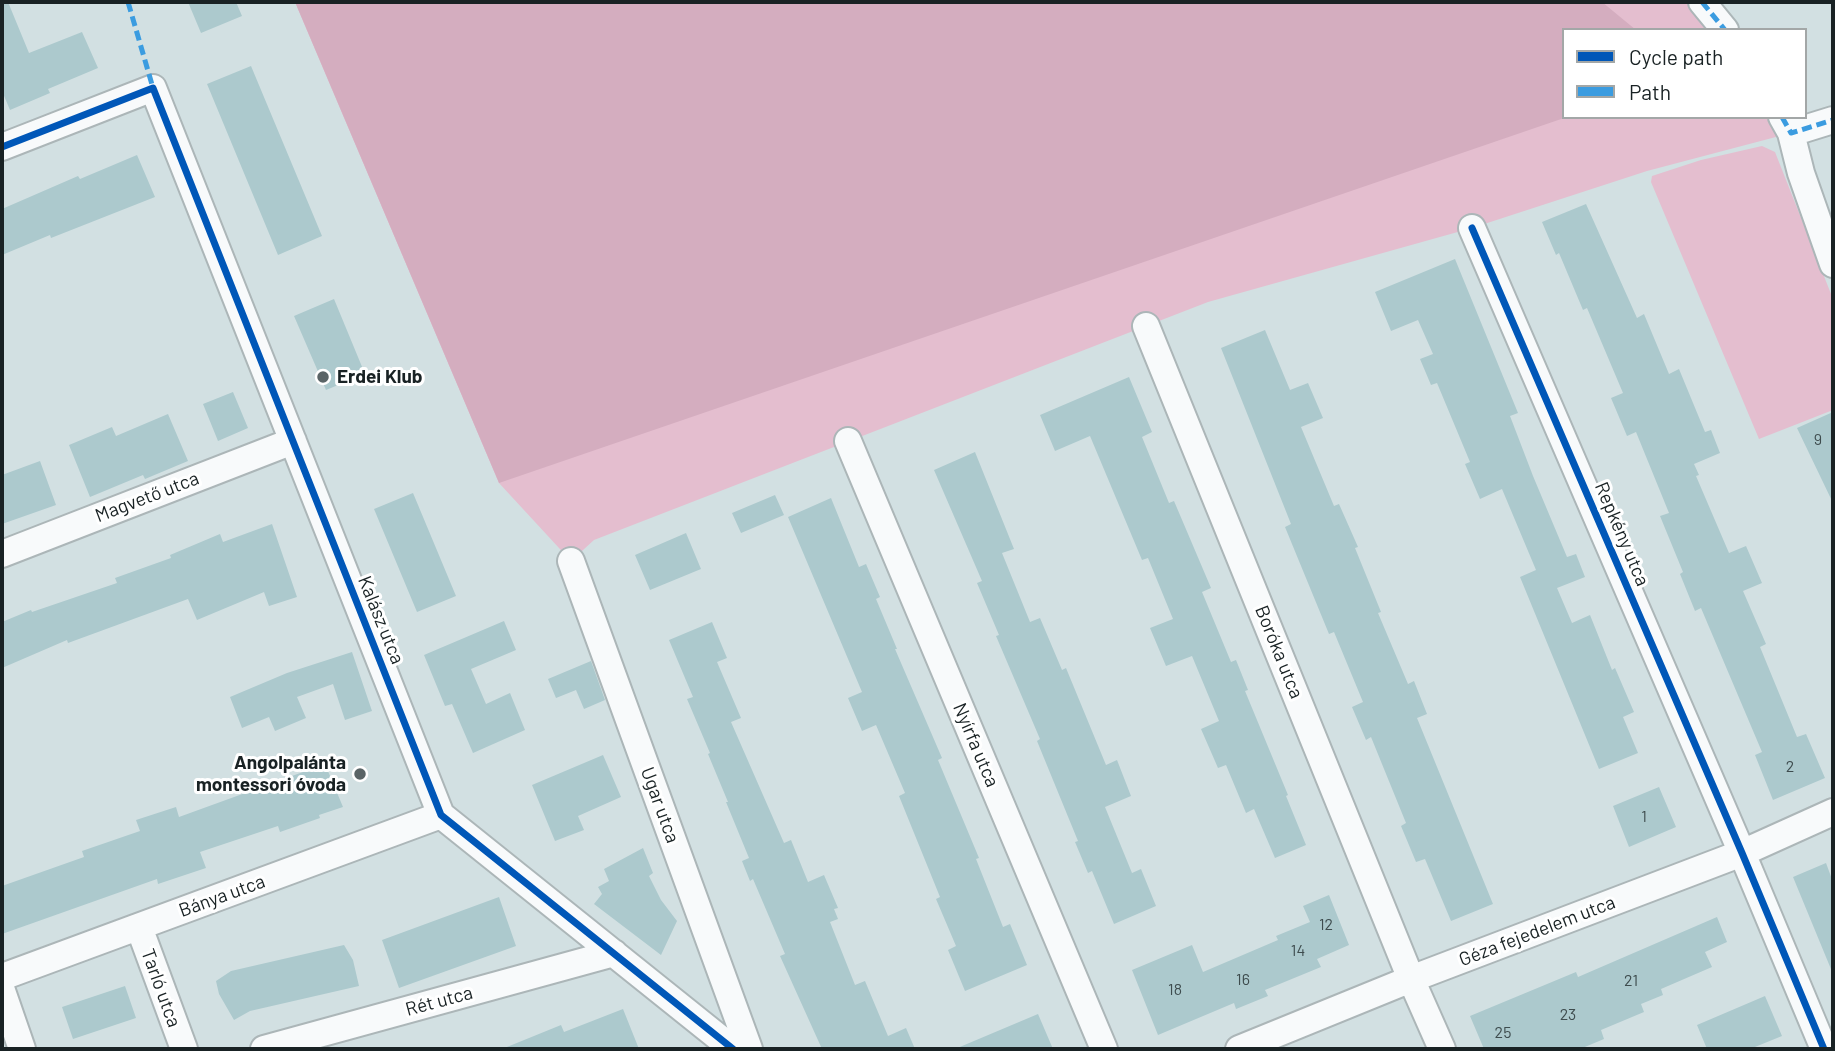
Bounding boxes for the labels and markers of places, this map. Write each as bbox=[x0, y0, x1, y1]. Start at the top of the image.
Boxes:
place label: Erdei Klub bbox=[337, 366, 423, 388]
marker: Erdei Klub bbox=[315, 369, 331, 385]
place label: Angolpalánta montessori óvoda bbox=[196, 752, 346, 796]
marker: Angolpalánta montessori óvoda bbox=[352, 766, 368, 782]

